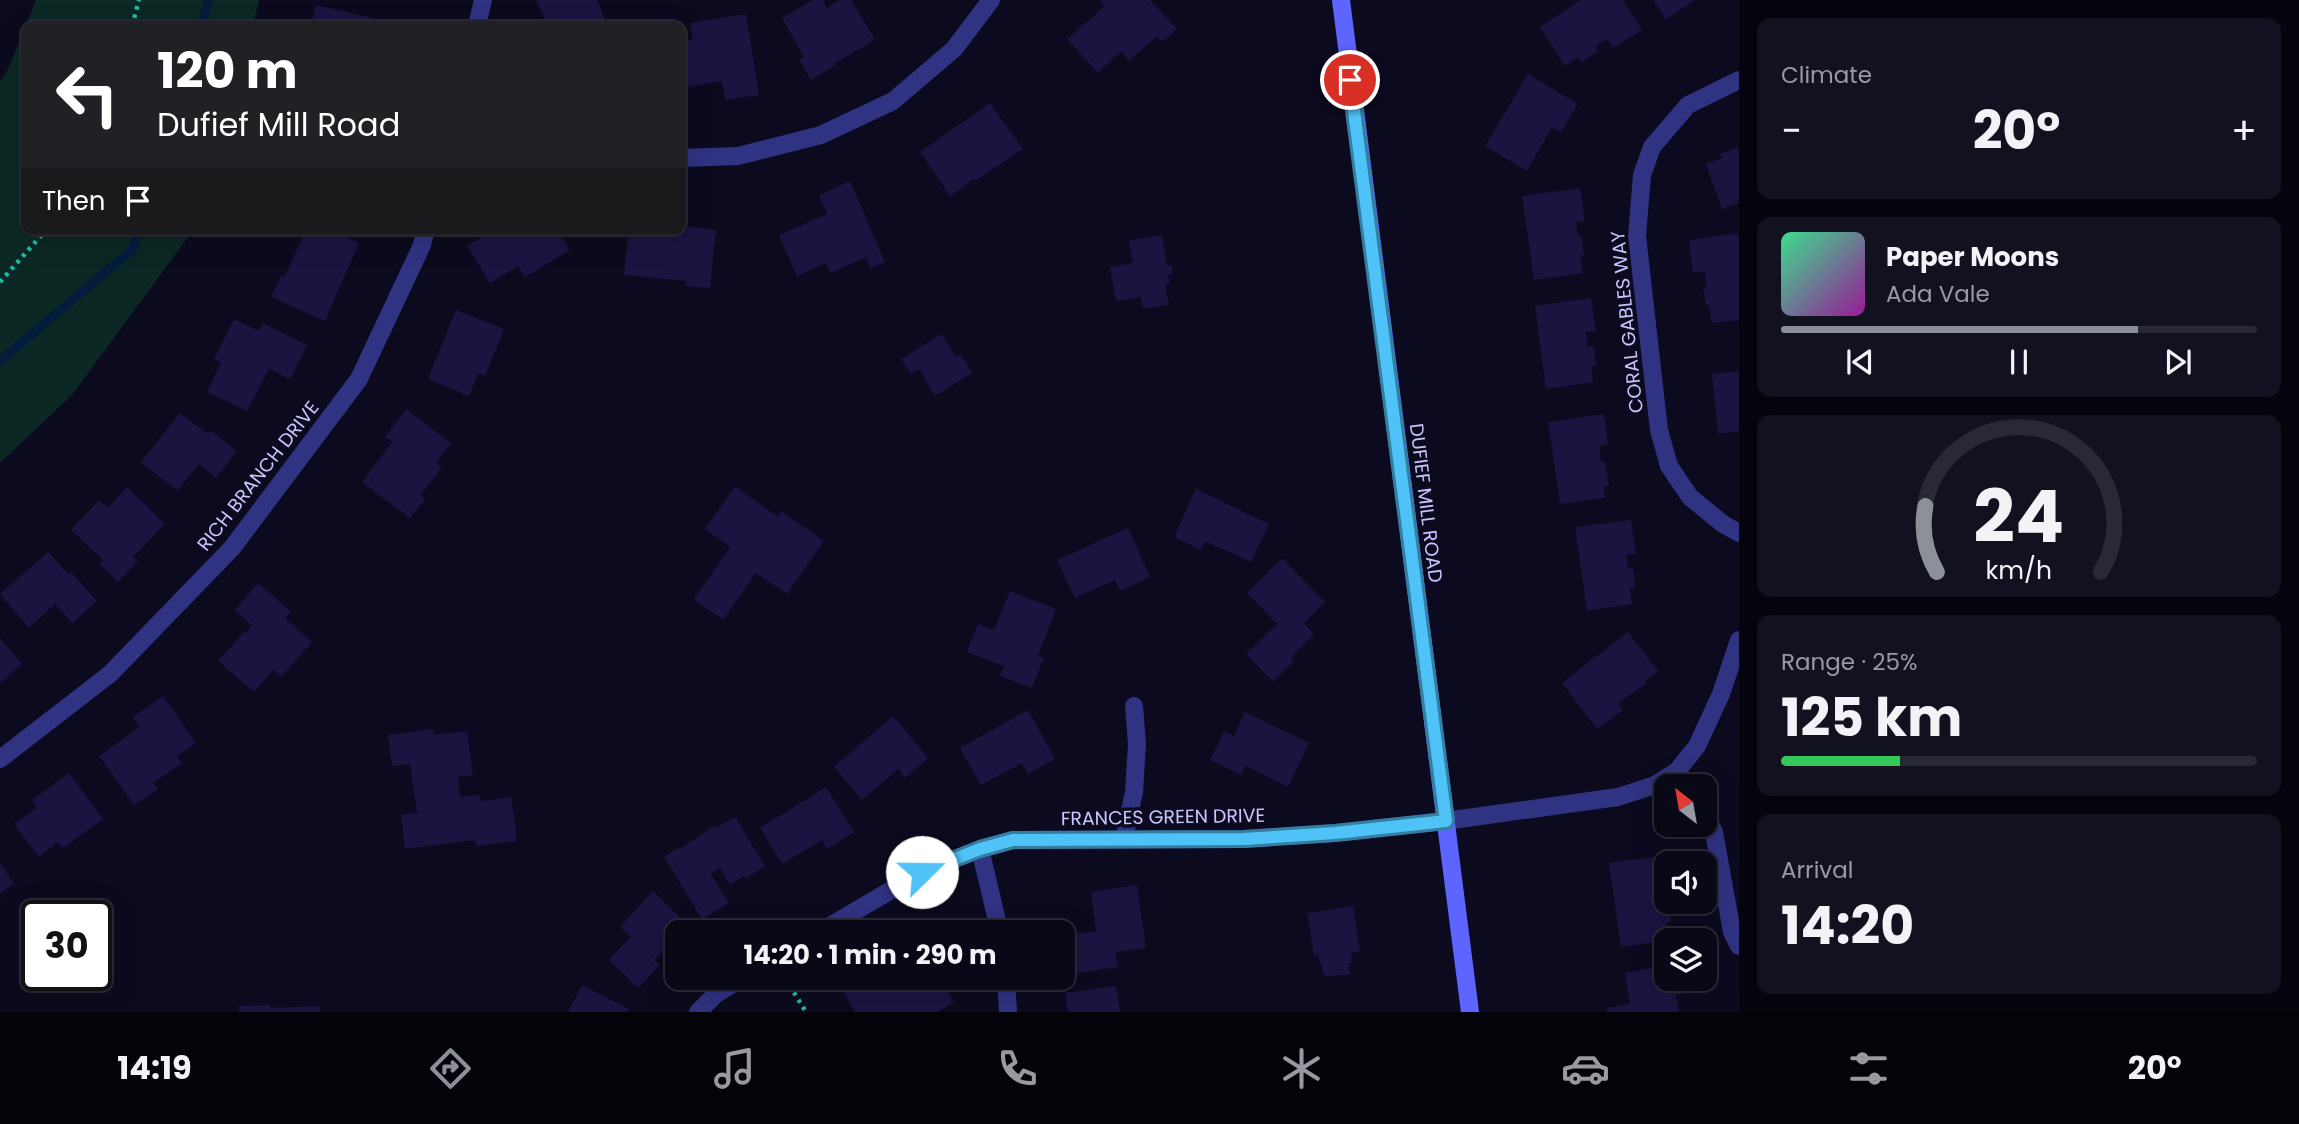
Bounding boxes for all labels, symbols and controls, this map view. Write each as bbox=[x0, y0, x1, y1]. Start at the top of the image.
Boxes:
text: 120 m bbox=[157, 37, 298, 105]
icon: left bbox=[42, 49, 133, 140]
pin bbox=[1320, 50, 1380, 110]
text: Climate bbox=[1781, 59, 1872, 91]
icon: arrive bbox=[1331, 61, 1369, 99]
text: 20° bbox=[1973, 94, 2060, 167]
text: Dufief Mill Road bbox=[157, 102, 400, 147]
text: − bbox=[1781, 104, 1802, 157]
text: + bbox=[2231, 104, 2257, 157]
icon: arrive bbox=[119, 182, 157, 220]
text: Then bbox=[42, 183, 105, 219]
street label: CORAL GABLES WAY bbox=[1604, 230, 1650, 414]
text: Paper Moons bbox=[1886, 239, 2059, 275]
text: Ada Vale bbox=[1886, 278, 1990, 310]
icon: previous bbox=[1841, 343, 1879, 381]
icon: pause bbox=[2000, 343, 2038, 381]
icon: next bbox=[2159, 343, 2197, 381]
street label: RICH BRANCH DRIVE bbox=[191, 395, 325, 557]
street label: DUFIEF MILL ROAD bbox=[1403, 422, 1449, 584]
text: 24 bbox=[1974, 466, 2064, 567]
text: km/h bbox=[1986, 553, 2052, 588]
text: Range · 25% bbox=[1781, 646, 1917, 678]
text: 125 km bbox=[1781, 681, 1962, 754]
north arrow bbox=[1654, 774, 1717, 836]
map controls bbox=[1654, 774, 1717, 991]
street label: FRANCES GREEN DRIVE bbox=[1061, 802, 1265, 832]
position arrow bbox=[885, 835, 959, 909]
button: sound bbox=[1654, 851, 1717, 914]
text: Arrival bbox=[1781, 854, 1853, 886]
text: 14:20 bbox=[1781, 889, 1914, 962]
speed limit sign: 30 bbox=[21, 900, 112, 991]
button: layers bbox=[1654, 928, 1717, 991]
text: 14:20 · 1 min · 290 m bbox=[743, 937, 997, 973]
icon: directions bbox=[426, 1044, 475, 1093]
icon: music bbox=[710, 1044, 759, 1093]
icon: phone bbox=[993, 1044, 1042, 1093]
icon: climate bbox=[1277, 1044, 1326, 1093]
icon: car bbox=[1561, 1044, 1610, 1093]
icon: filters bbox=[1844, 1044, 1893, 1093]
text: 14:19 bbox=[117, 1045, 192, 1090]
text: 20° bbox=[2128, 1045, 2182, 1090]

